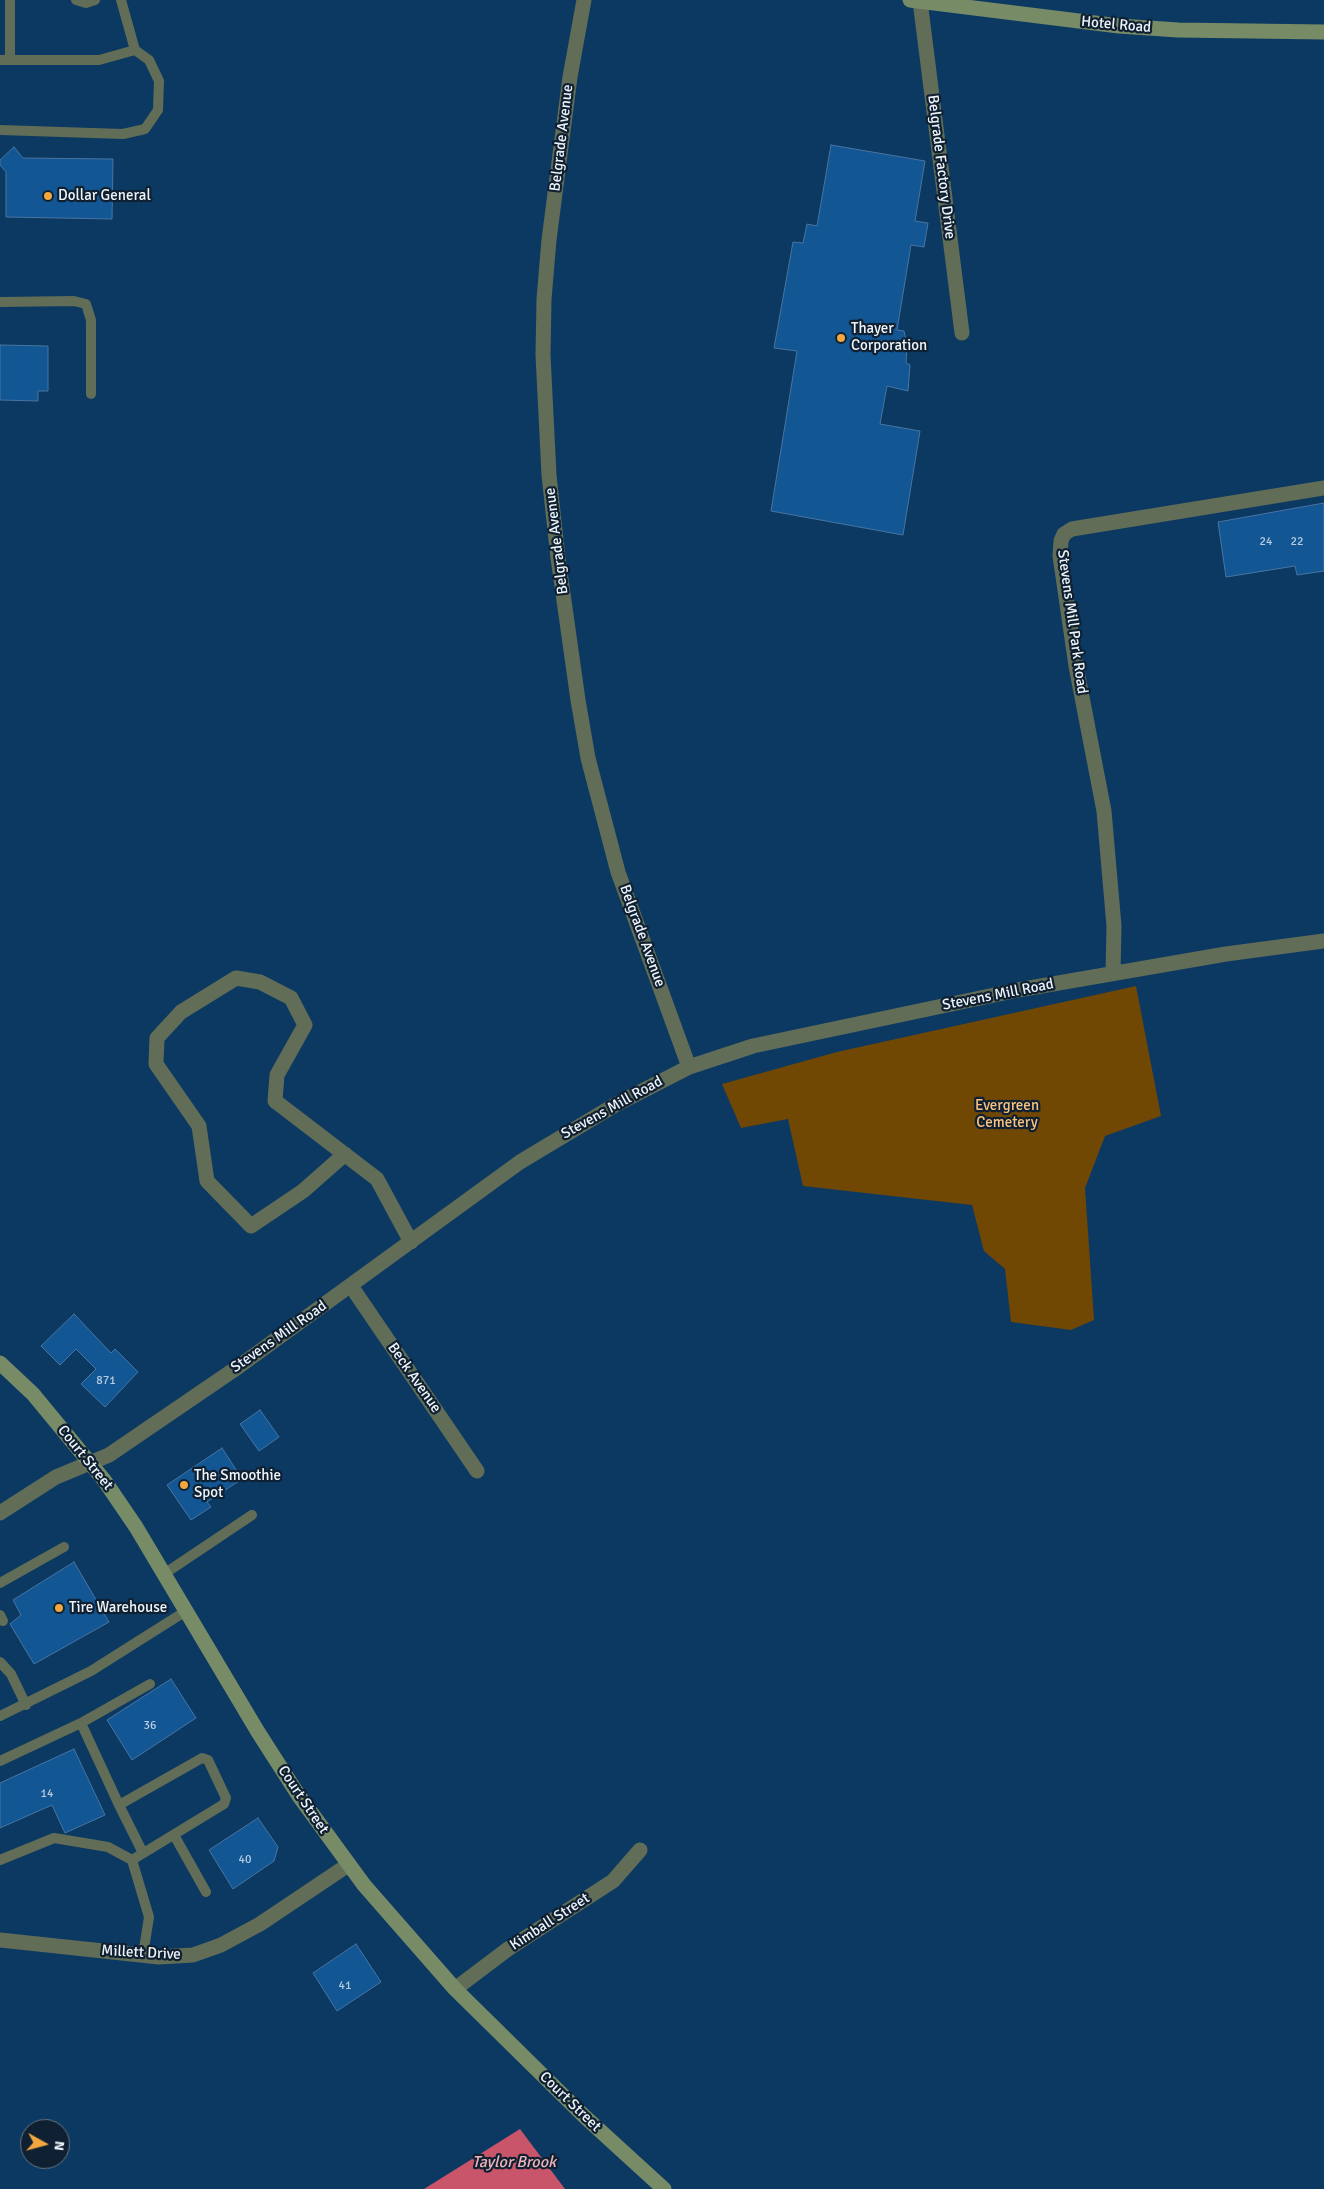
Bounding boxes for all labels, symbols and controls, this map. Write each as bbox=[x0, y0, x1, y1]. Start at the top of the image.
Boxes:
street label: Hotel Road bbox=[1080, 13, 1152, 37]
street label: Belgrade Avenue bbox=[547, 84, 577, 192]
street label: Belgrade Factory Drive bbox=[923, 94, 959, 240]
place label: Dollar General bbox=[58, 187, 151, 205]
marker: Dollar General bbox=[42, 190, 54, 202]
place label: Thayer Corporation bbox=[851, 320, 927, 355]
marker: Thayer Corporation bbox=[835, 332, 847, 344]
street label: Belgrade Avenue bbox=[542, 487, 572, 595]
house number: 24 bbox=[1260, 535, 1272, 549]
house number: 22 bbox=[1291, 535, 1303, 549]
street label: Stevens Mill Park Road bbox=[1053, 549, 1091, 695]
street label: Belgrade Avenue bbox=[615, 882, 669, 990]
street label: Stevens Mill Road bbox=[941, 975, 1055, 1015]
street label: Stevens Mill Road bbox=[558, 1073, 666, 1143]
park label: Evergreen Cemetery bbox=[975, 1097, 1039, 1132]
street label: Stevens Mill Road bbox=[227, 1297, 331, 1377]
street label: Beck Avenue bbox=[383, 1339, 445, 1417]
house number: 871 bbox=[96, 1374, 116, 1388]
street label: Court Street bbox=[53, 1422, 117, 1494]
place label: The Smoothie Spot bbox=[194, 1467, 281, 1502]
marker: The Smoothie Spot bbox=[178, 1479, 190, 1491]
place label: Tire Warehouse bbox=[69, 1599, 167, 1617]
marker: Tire Warehouse bbox=[53, 1602, 65, 1614]
house number: 36 bbox=[144, 1719, 156, 1733]
street label: Court Street bbox=[274, 1762, 332, 1838]
house number: 14 bbox=[41, 1787, 53, 1801]
house number: 40 bbox=[239, 1853, 251, 1867]
street label: Kimball Street bbox=[507, 1890, 593, 1954]
street label: Millett Drive bbox=[101, 1942, 181, 1964]
house number: 41 bbox=[339, 1979, 351, 1993]
street label: Court Street bbox=[536, 2068, 604, 2136]
north arrow bbox=[20, 2119, 70, 2169]
text: N bbox=[50, 2140, 68, 2152]
water label: Taylor Brook bbox=[472, 2153, 556, 2173]

